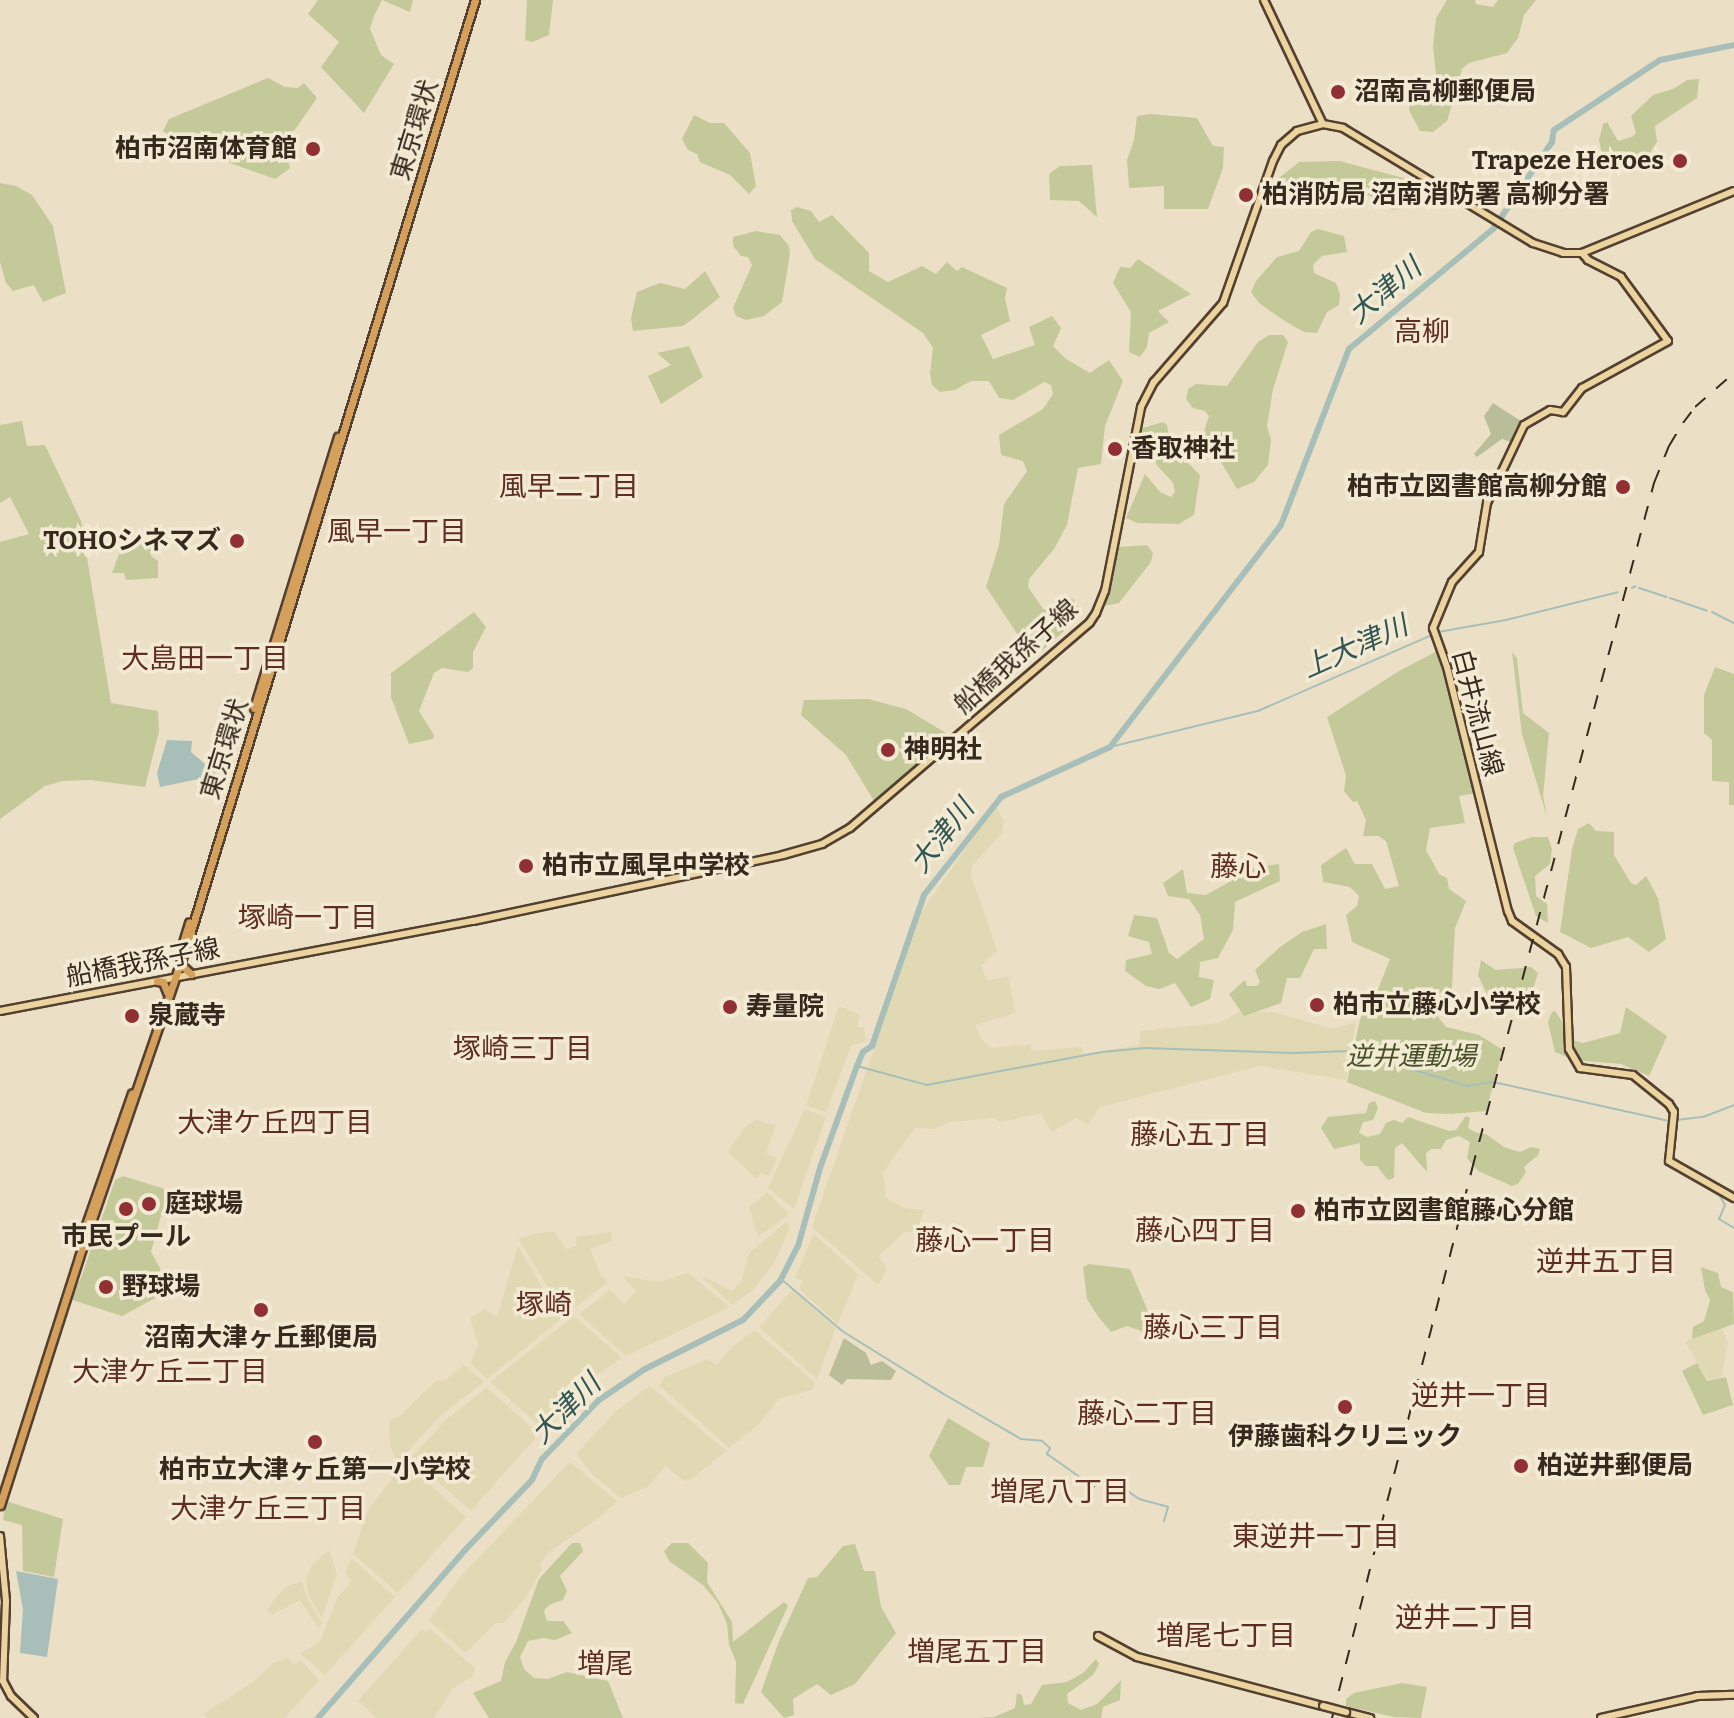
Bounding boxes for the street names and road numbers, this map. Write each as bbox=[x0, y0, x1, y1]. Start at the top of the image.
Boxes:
street label: 東京環状 bbox=[385, 76, 445, 184]
street label: 船橋我孫子線 bbox=[948, 593, 1084, 721]
street label: 白井流山線 bbox=[1445, 646, 1509, 780]
street label: 東京環状 bbox=[195, 695, 255, 803]
street label: 船橋我孫子線 bbox=[63, 933, 223, 993]

